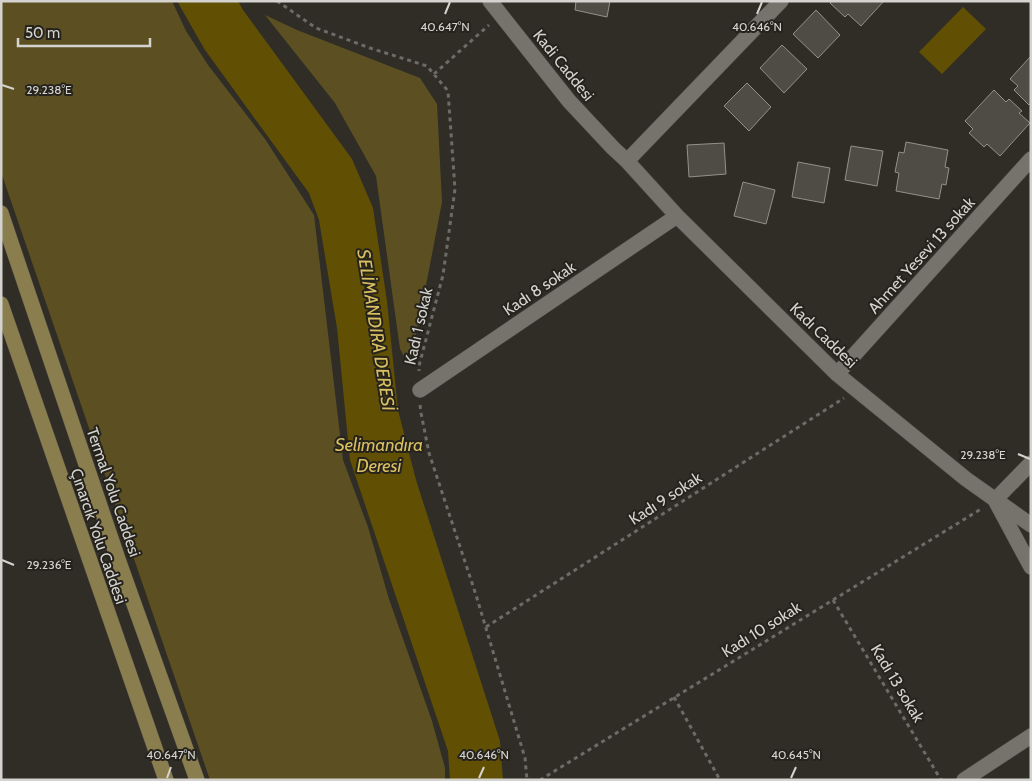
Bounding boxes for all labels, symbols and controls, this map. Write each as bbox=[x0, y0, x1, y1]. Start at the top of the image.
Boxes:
scale bar bbox=[18, 15, 150, 47]
text: 40.647°N bbox=[420, 19, 470, 34]
text: 40.646°N bbox=[732, 19, 782, 34]
text: 50 m bbox=[25, 24, 60, 42]
street label: Kadi Caddesi bbox=[529, 26, 598, 105]
text: 29.238°E bbox=[26, 82, 72, 97]
street label: Ahmet Yesevi 13 sokak bbox=[864, 193, 979, 317]
water label: SELİMANDIRA DERESİ bbox=[352, 248, 400, 413]
street label: Kadı 8 sokak bbox=[499, 257, 580, 320]
street label: Kadı 1 sokak bbox=[400, 285, 437, 367]
street label: Kadı Caddesi bbox=[786, 299, 861, 372]
street label: Termal Yolu Caddesi bbox=[83, 425, 145, 559]
water label: Selimandıra Deresi bbox=[335, 434, 423, 477]
text: 29.238°E bbox=[960, 447, 1006, 462]
street label: Çınarcık Yolu Caddesi bbox=[66, 466, 131, 607]
street label: Kadı 9 sokak bbox=[625, 467, 706, 529]
text: 29.236°E bbox=[27, 557, 72, 572]
street label: Kadı 10 sokak bbox=[718, 597, 805, 661]
street label: Kadı 13 sokak bbox=[867, 641, 929, 726]
text: 40.647°N bbox=[146, 747, 196, 762]
text: 40.646°N bbox=[459, 747, 509, 762]
text: 40.645°N bbox=[771, 747, 821, 762]

